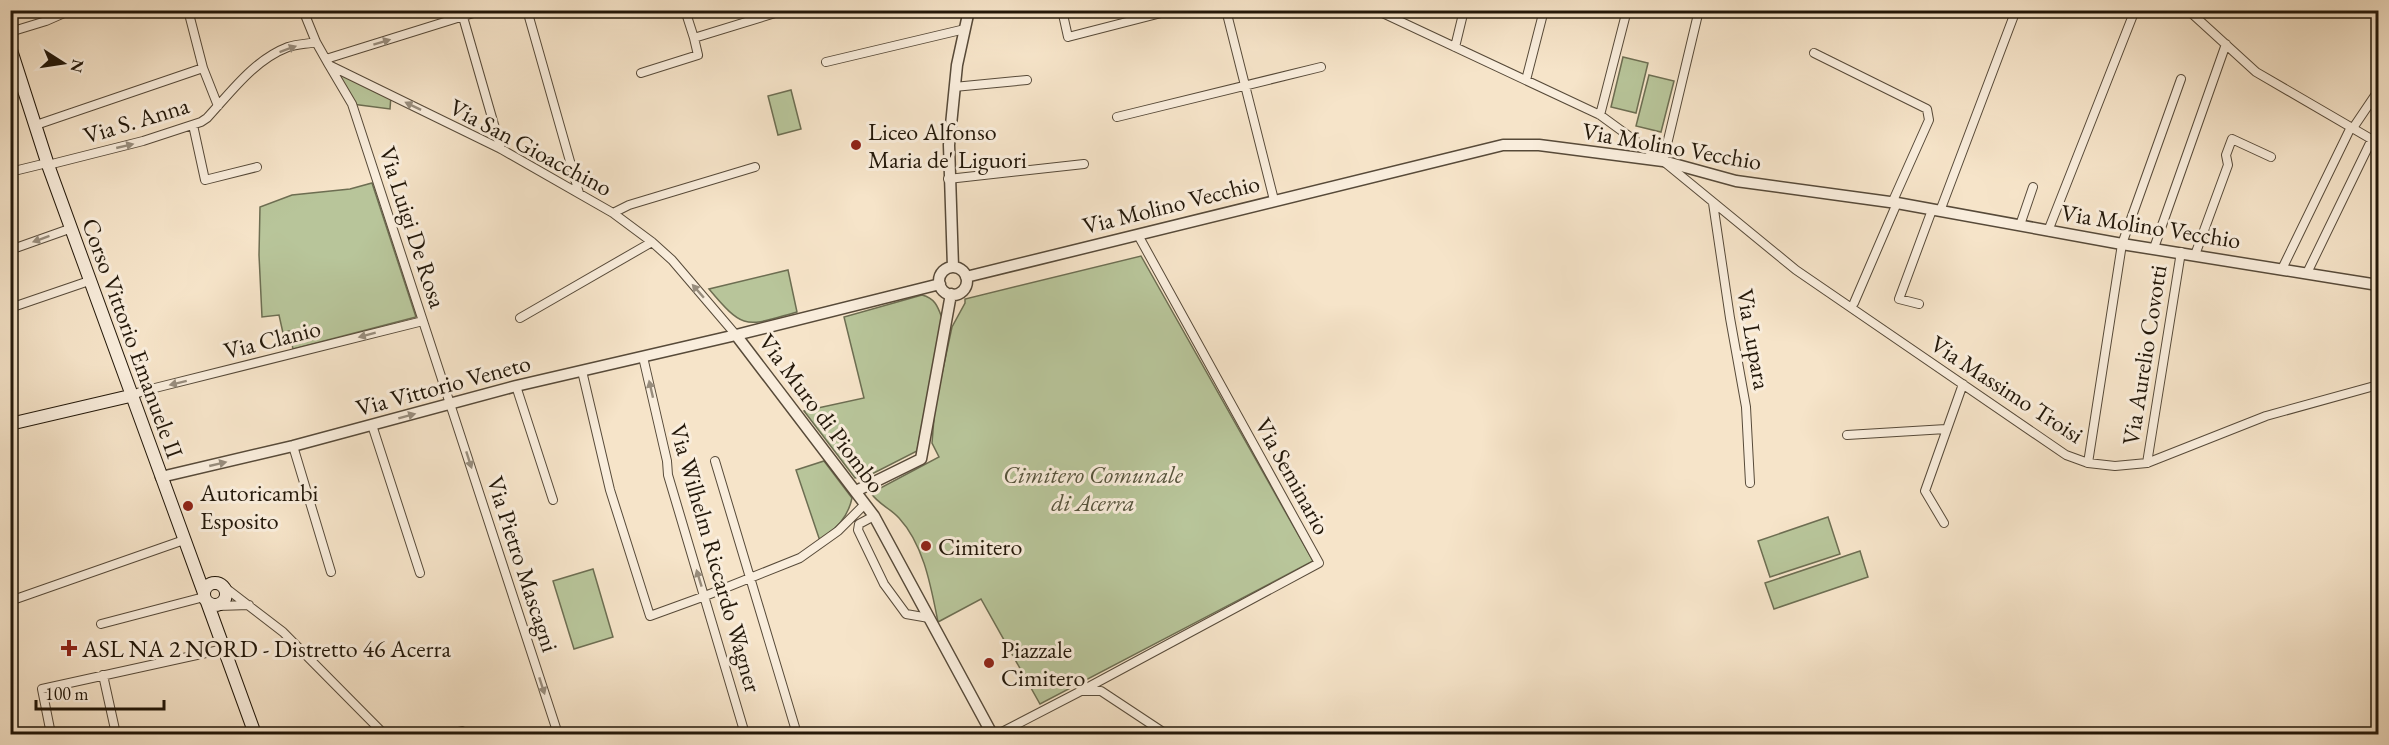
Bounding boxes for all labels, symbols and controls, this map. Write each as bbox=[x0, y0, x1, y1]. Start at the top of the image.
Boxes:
north arrow bbox=[33, 33, 93, 93]
one-way arrow bbox=[373, 37, 391, 46]
one-way arrow bbox=[279, 44, 297, 54]
text: N bbox=[66, 57, 89, 75]
street label: Via S. Anna bbox=[79, 89, 193, 151]
street label: Via San Gioacchino bbox=[444, 91, 618, 203]
one-way arrow bbox=[405, 102, 422, 111]
street label: Via Molino Vecchio bbox=[1580, 115, 1764, 177]
place label: Liceo Alfonso Maria de' Liguori bbox=[868, 116, 1027, 175]
marker: Liceo Alfonso Maria de' Liguori bbox=[849, 138, 863, 152]
one-way arrow bbox=[116, 140, 134, 150]
street label: Via Luigi De Rosa bbox=[372, 142, 454, 312]
street label: Via Molino Vecchio bbox=[1079, 167, 1263, 241]
street label: Via Molino Vecchio bbox=[2059, 196, 2243, 256]
street label: Corso Vittorio Emanuele II bbox=[75, 214, 191, 462]
one-way arrow bbox=[32, 235, 50, 244]
street label: Via Aurelio Covotti bbox=[2114, 263, 2174, 447]
one-way arrow bbox=[692, 284, 705, 299]
street label: Via Lupara bbox=[1730, 286, 1778, 392]
street label: Via Clanio bbox=[220, 312, 324, 366]
street label: Via Muro di Piombo bbox=[752, 327, 892, 499]
street label: Via Massimo Troisi bbox=[1925, 328, 2090, 450]
one-way arrow bbox=[358, 331, 376, 341]
street label: Via Vittorio Veneto bbox=[352, 347, 534, 423]
one-way arrow bbox=[168, 378, 187, 388]
one-way arrow bbox=[645, 380, 655, 398]
one-way arrow bbox=[398, 411, 416, 420]
street label: Via Seminario bbox=[1248, 412, 1338, 540]
street label: Via Wilhelm Riccardo Wagner bbox=[663, 420, 769, 696]
one-way arrow bbox=[464, 451, 474, 469]
one-way arrow bbox=[208, 458, 227, 468]
park label: Cimitero Comunale di Acerra bbox=[1003, 459, 1184, 518]
street label: Via Pietro Mascagni bbox=[480, 472, 566, 656]
place label: Autoricambi Esposito bbox=[199, 477, 319, 536]
marker: Autoricambi Esposito bbox=[181, 499, 195, 513]
place label: Cimitero bbox=[938, 531, 1022, 562]
marker: Cimitero bbox=[919, 539, 933, 553]
one-way arrow bbox=[694, 569, 703, 587]
place label: ASL NA 2 NORD - Distretto 46 Acerra bbox=[81, 633, 452, 664]
place label: Piazzale Cimitero bbox=[1001, 634, 1085, 693]
marker: ASL NA 2 NORD - Distretto 46 Acerra bbox=[60, 639, 78, 657]
marker: Piazzale Cimitero bbox=[982, 656, 996, 670]
scale bar bbox=[36, 673, 164, 711]
one-way arrow bbox=[538, 677, 547, 695]
text: 100 m bbox=[45, 682, 89, 705]

